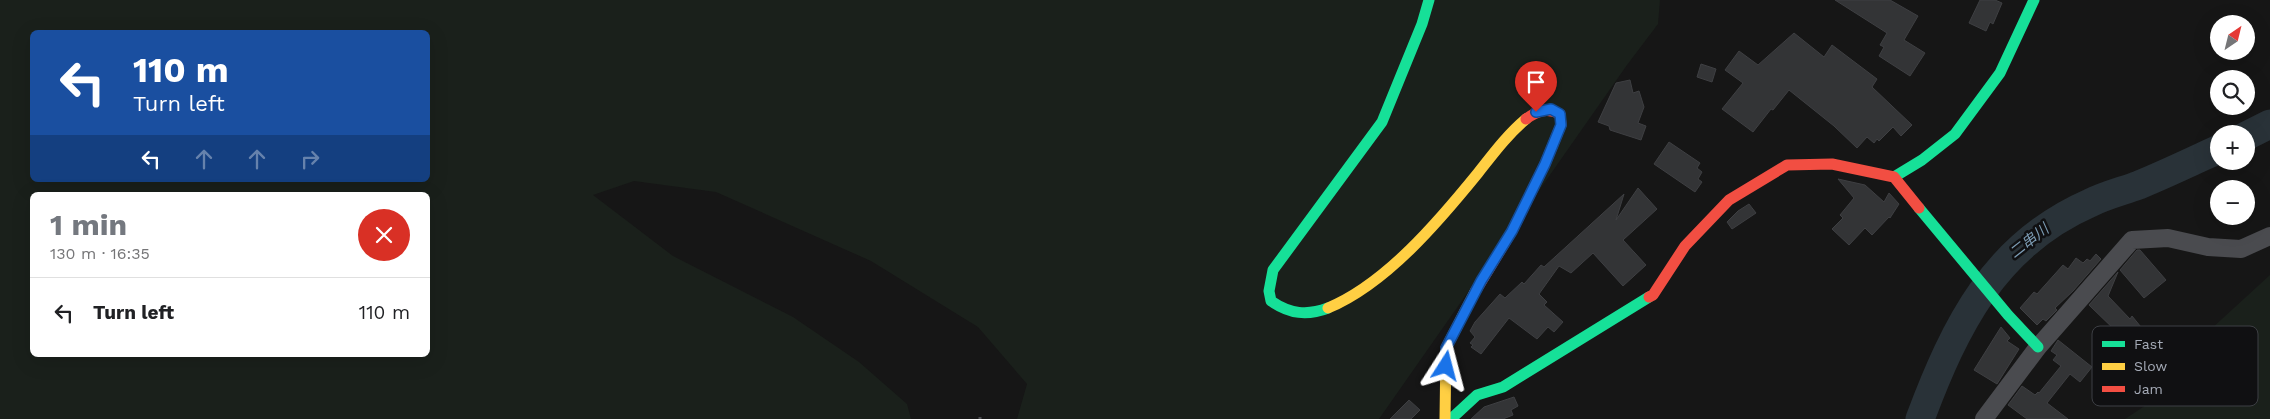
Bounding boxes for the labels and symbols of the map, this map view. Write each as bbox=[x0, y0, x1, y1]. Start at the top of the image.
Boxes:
north arrow bbox=[2210, 15, 2255, 60]
pin bbox=[1515, 61, 1557, 112]
water label: 二串川 bbox=[2006, 219, 2054, 262]
legend bbox=[2092, 326, 2258, 406]
text: Fast bbox=[2134, 336, 2163, 352]
position arrow bbox=[1419, 339, 1471, 391]
text: Slow bbox=[2134, 358, 2167, 374]
text: Jam bbox=[2134, 381, 2163, 397]

